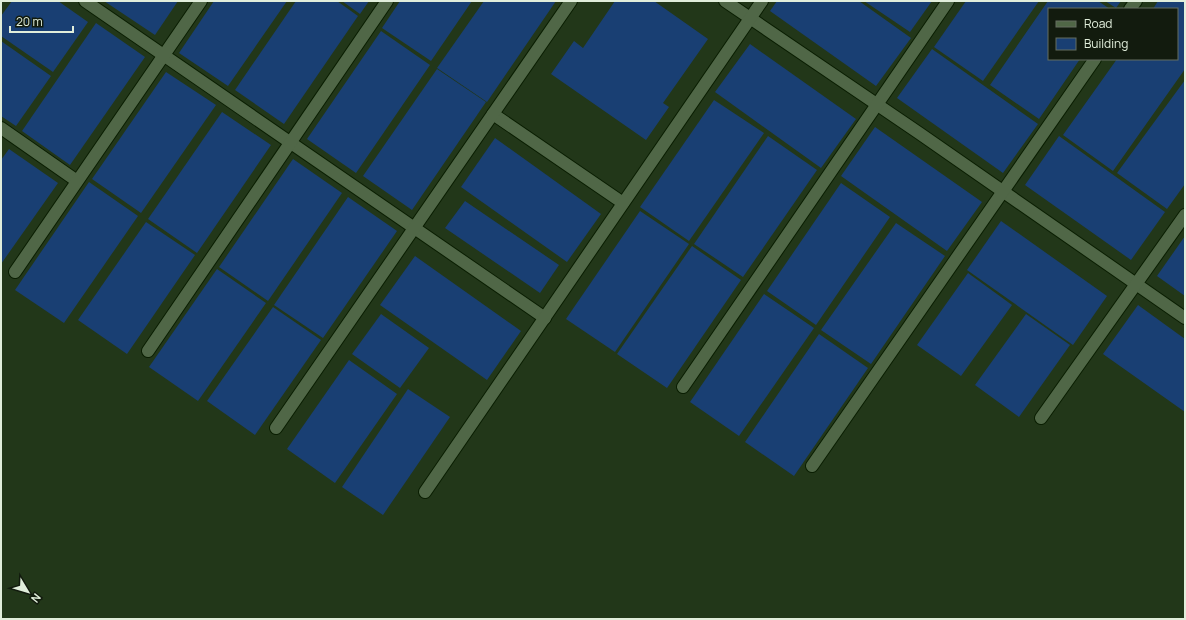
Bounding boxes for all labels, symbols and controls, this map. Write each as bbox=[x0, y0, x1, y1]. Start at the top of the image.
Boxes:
scale bar bbox=[10, 8, 73, 34]
legend bbox=[1048, 8, 1178, 60]
text: 20 m bbox=[16, 13, 43, 30]
text: Road bbox=[1084, 15, 1112, 32]
text: Building bbox=[1084, 35, 1128, 52]
north arrow bbox=[8, 572, 48, 612]
text: N bbox=[28, 591, 45, 606]

